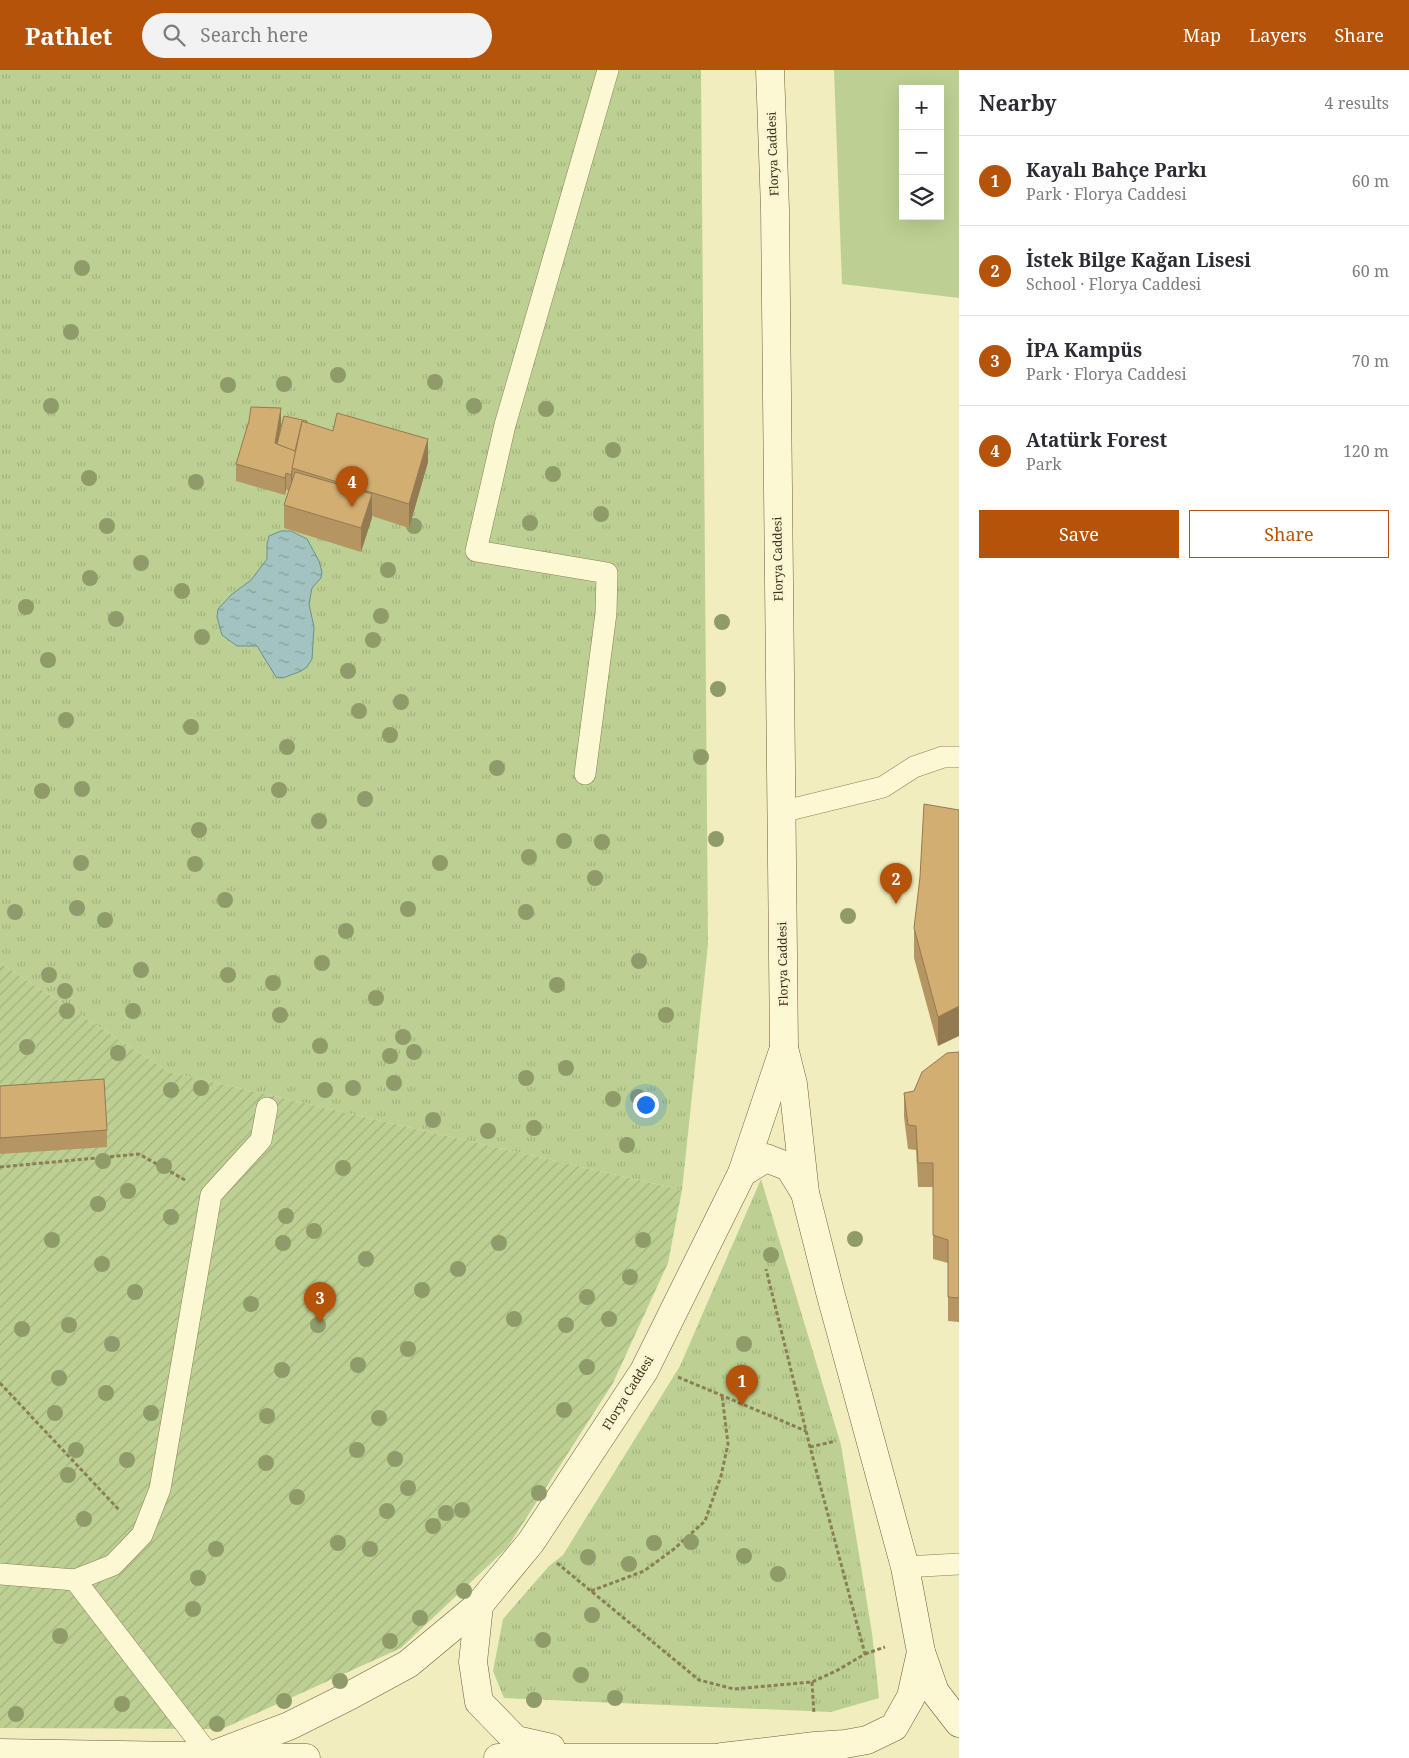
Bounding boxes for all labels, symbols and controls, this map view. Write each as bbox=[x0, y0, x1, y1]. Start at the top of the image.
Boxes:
search box bbox=[142, 13, 492, 58]
text: Pathlet bbox=[25, 19, 112, 52]
icon: search bbox=[160, 21, 188, 49]
text: Search here bbox=[200, 22, 308, 48]
text: Map bbox=[1183, 23, 1221, 47]
text: Layers bbox=[1249, 23, 1307, 47]
text: Share bbox=[1335, 23, 1384, 47]
map controls bbox=[899, 85, 944, 220]
button: + bbox=[899, 85, 944, 130]
text: Nearby bbox=[979, 89, 1057, 117]
text: 4 results bbox=[1325, 92, 1389, 114]
street label: Florya Caddesi bbox=[763, 111, 782, 197]
button: − bbox=[899, 130, 944, 175]
text: Kayalı Bahçe Parkı bbox=[1026, 157, 1207, 183]
text: 1 bbox=[990, 170, 1000, 192]
text: 60 m bbox=[1352, 170, 1389, 192]
button: layers bbox=[899, 175, 944, 220]
text: Park · Florya Caddesi bbox=[1026, 183, 1187, 205]
text: İstek Bilge Kağan Lisesi bbox=[1026, 247, 1251, 273]
text: 2 bbox=[990, 260, 1000, 282]
text: 60 m bbox=[1352, 260, 1389, 282]
text: School · Florya Caddesi bbox=[1026, 273, 1201, 295]
text: İPA Kampüs bbox=[1026, 337, 1142, 363]
text: 3 bbox=[990, 350, 1000, 372]
text: 70 m bbox=[1352, 350, 1389, 372]
text: Park · Florya Caddesi bbox=[1026, 363, 1187, 385]
text: Atatürk Forest bbox=[1026, 427, 1167, 453]
text: 4 bbox=[990, 440, 1000, 462]
text: 120 m bbox=[1343, 440, 1389, 462]
text: Park bbox=[1026, 453, 1062, 475]
pin: 4 bbox=[336, 466, 368, 507]
button: Save bbox=[979, 510, 1179, 558]
button: Share bbox=[1189, 510, 1389, 558]
street label: Florya Caddesi bbox=[768, 516, 787, 601]
pin: 2 bbox=[880, 863, 912, 904]
street label: Florya Caddesi bbox=[773, 921, 792, 1006]
your location bbox=[633, 1092, 659, 1118]
pin: 3 bbox=[304, 1282, 336, 1323]
street label: Florya Caddesi bbox=[598, 1352, 657, 1433]
pin: 1 bbox=[726, 1365, 758, 1406]

